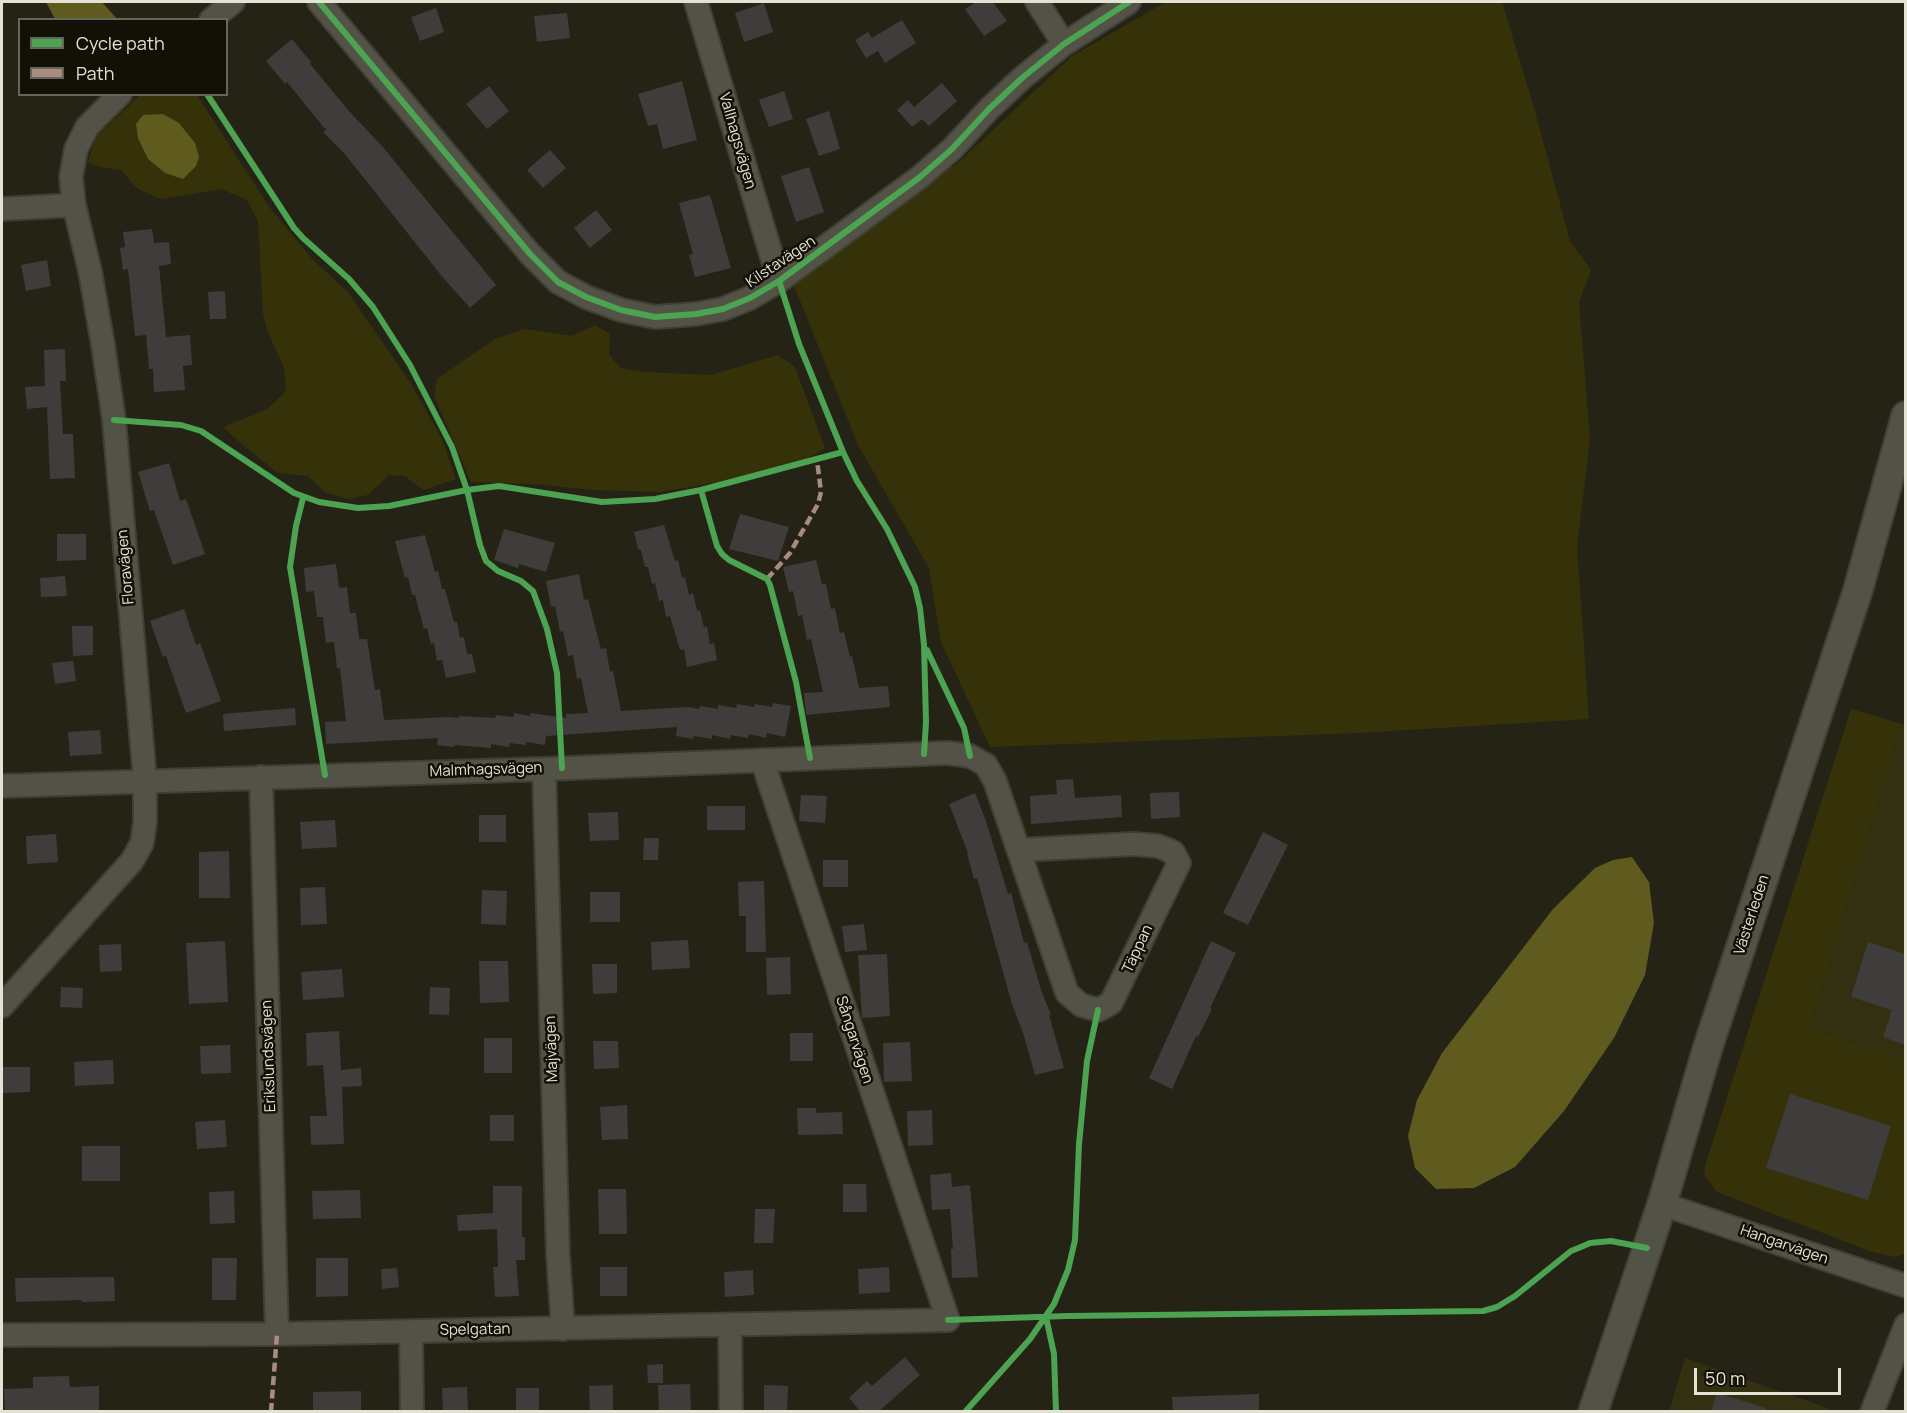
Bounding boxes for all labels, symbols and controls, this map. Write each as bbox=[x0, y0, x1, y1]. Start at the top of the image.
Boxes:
legend bbox=[18, 18, 228, 96]
text: Cycle path bbox=[76, 31, 165, 55]
text: Path bbox=[76, 61, 114, 85]
street label: Vallhagsvägen bbox=[715, 91, 759, 191]
street label: Kilstavägen bbox=[743, 232, 819, 292]
street label: Floravägen bbox=[114, 529, 138, 605]
street label: Malmhagsvägen bbox=[429, 759, 543, 781]
street label: Västerleden bbox=[1731, 873, 1773, 957]
street label: Täppan bbox=[1119, 922, 1157, 976]
street label: Sångarvägen bbox=[831, 994, 877, 1086]
street label: Erikslundsvägen bbox=[258, 1000, 280, 1112]
street label: Majvägen bbox=[542, 1015, 562, 1083]
street label: Hangarvägen bbox=[1738, 1222, 1830, 1268]
street label: Spelgatan bbox=[439, 1320, 511, 1340]
scale bar bbox=[1697, 1356, 1844, 1394]
text: 50 m bbox=[1705, 1366, 1745, 1390]

